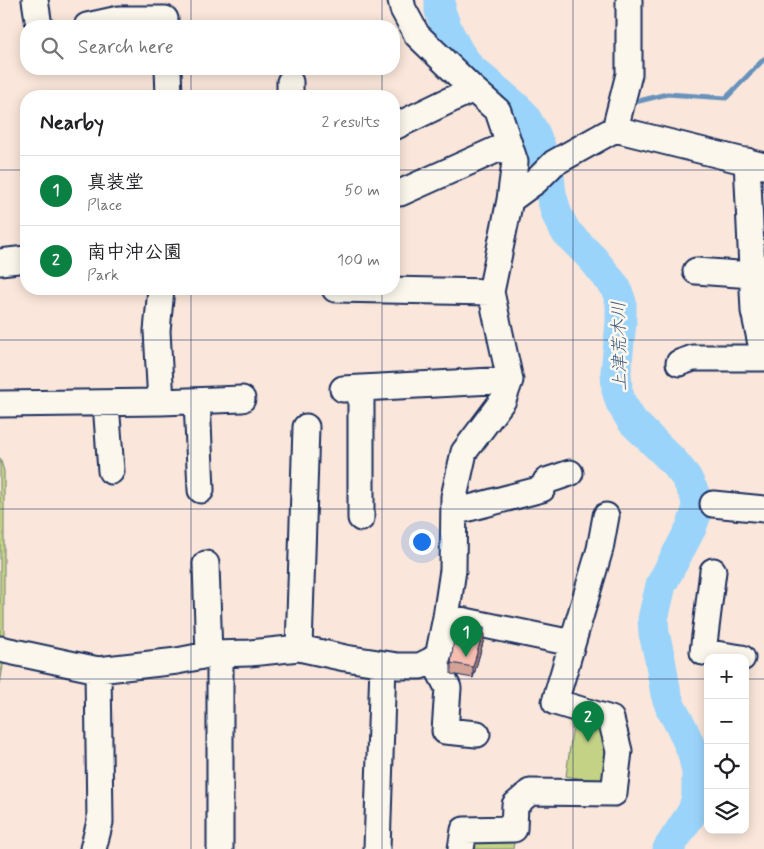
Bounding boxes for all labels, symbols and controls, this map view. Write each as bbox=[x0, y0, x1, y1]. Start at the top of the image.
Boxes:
search box bbox=[20, 20, 400, 75]
icon: search bbox=[38, 34, 66, 62]
text: Search here bbox=[78, 35, 174, 60]
text: Nearby bbox=[40, 109, 104, 137]
text: 2 results bbox=[322, 112, 380, 133]
text: 真装堂 bbox=[87, 170, 144, 195]
text: 1 bbox=[52, 180, 60, 201]
text: 50 m bbox=[344, 180, 380, 201]
text: Place bbox=[87, 195, 122, 216]
text: 南中沖公園 bbox=[87, 240, 182, 265]
text: 2 bbox=[52, 250, 60, 271]
text: 100 m bbox=[337, 250, 380, 271]
text: Park bbox=[87, 265, 119, 286]
water label: 上津荒木川 bbox=[607, 301, 633, 391]
your location bbox=[409, 529, 435, 555]
pin: 1 bbox=[450, 616, 482, 657]
map controls bbox=[704, 654, 749, 834]
button: + bbox=[704, 654, 749, 699]
button: − bbox=[704, 699, 749, 744]
pin: 2 bbox=[572, 701, 604, 742]
button: locate bbox=[704, 744, 749, 789]
button: layers bbox=[704, 789, 749, 834]

